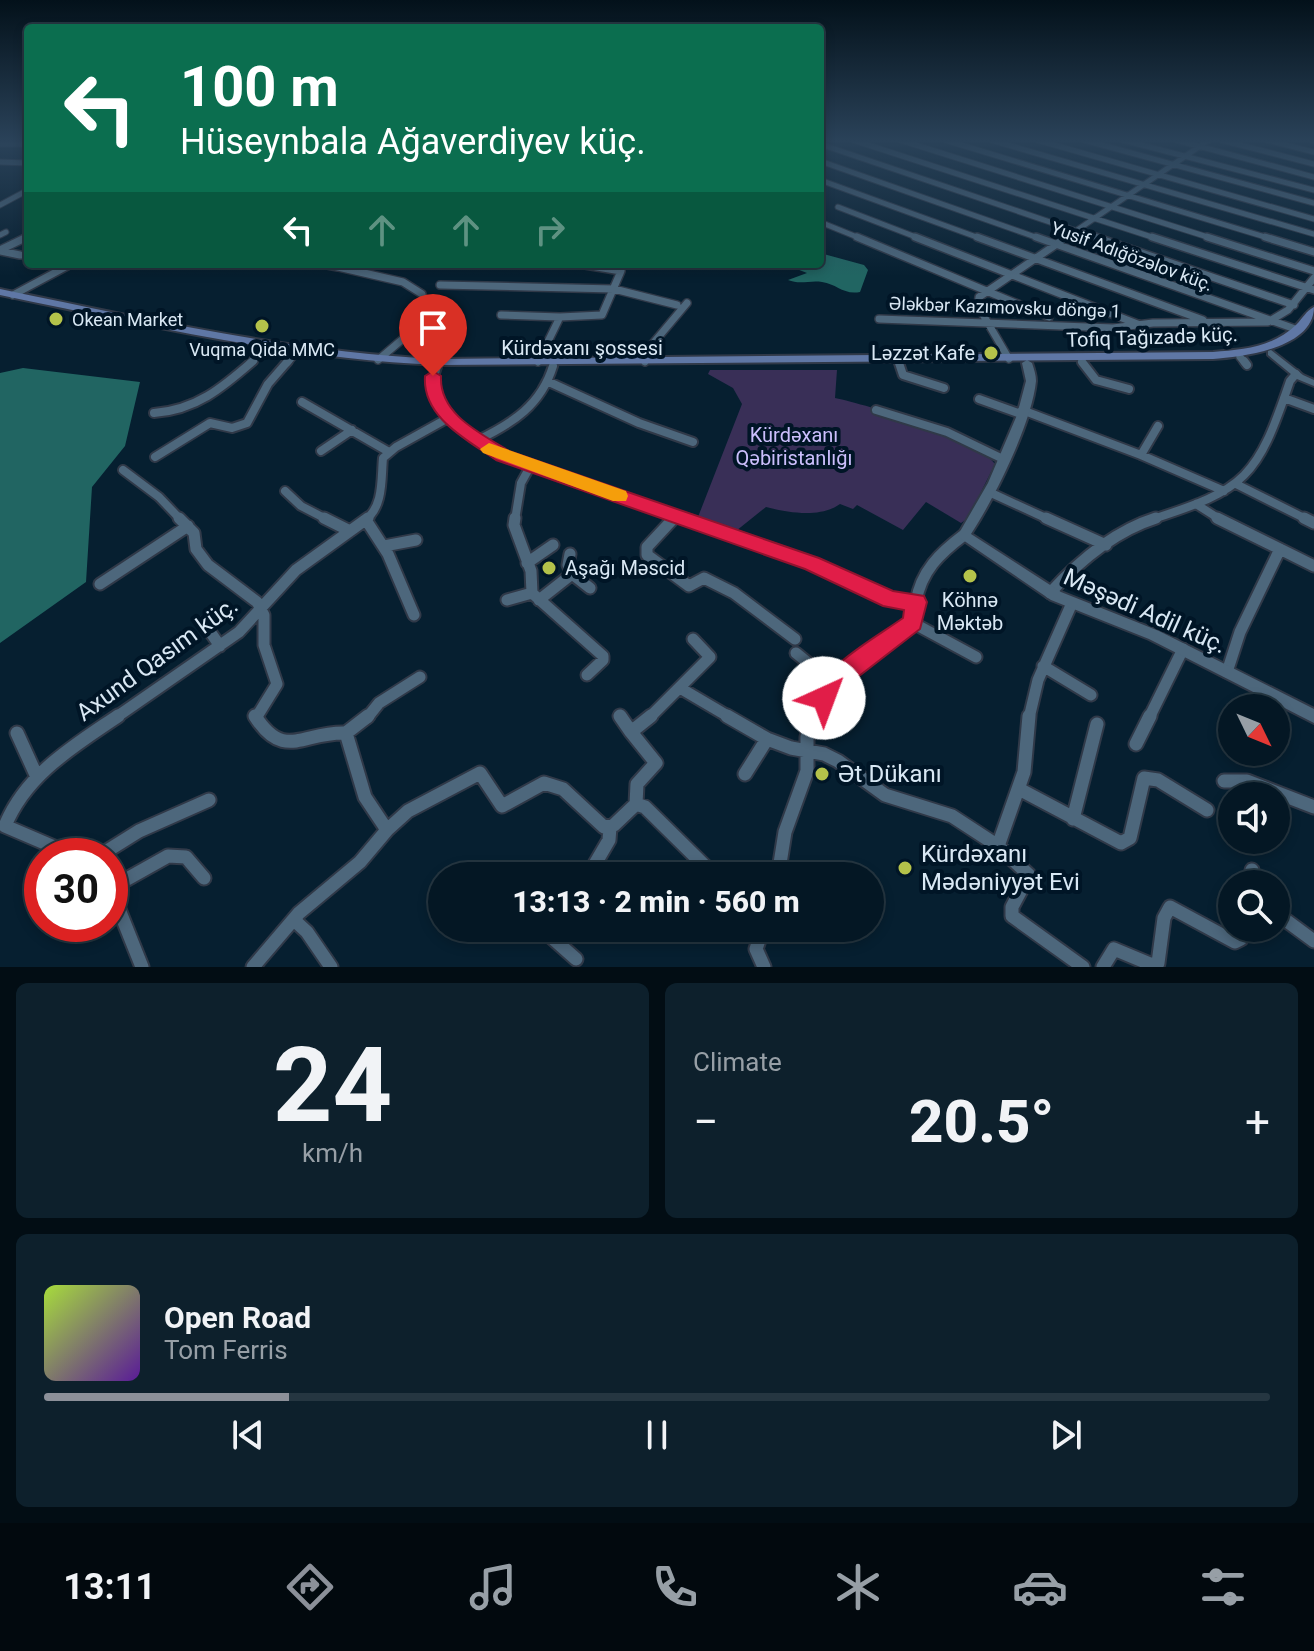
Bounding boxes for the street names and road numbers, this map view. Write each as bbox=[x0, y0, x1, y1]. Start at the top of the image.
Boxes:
street label: Yusif Adığözəlov küç. bbox=[1048, 217, 1216, 295]
street label: Ələkbər Kazımovsku döngə 1 bbox=[889, 292, 1121, 322]
street label: Tofiq Tağızadə küç. bbox=[1066, 322, 1238, 352]
street label: Kürdəxanı şossesi bbox=[501, 336, 663, 360]
street label: Məşədi Adil küç. bbox=[1059, 563, 1231, 659]
street label: Axund Qasım küç. bbox=[71, 591, 243, 727]

